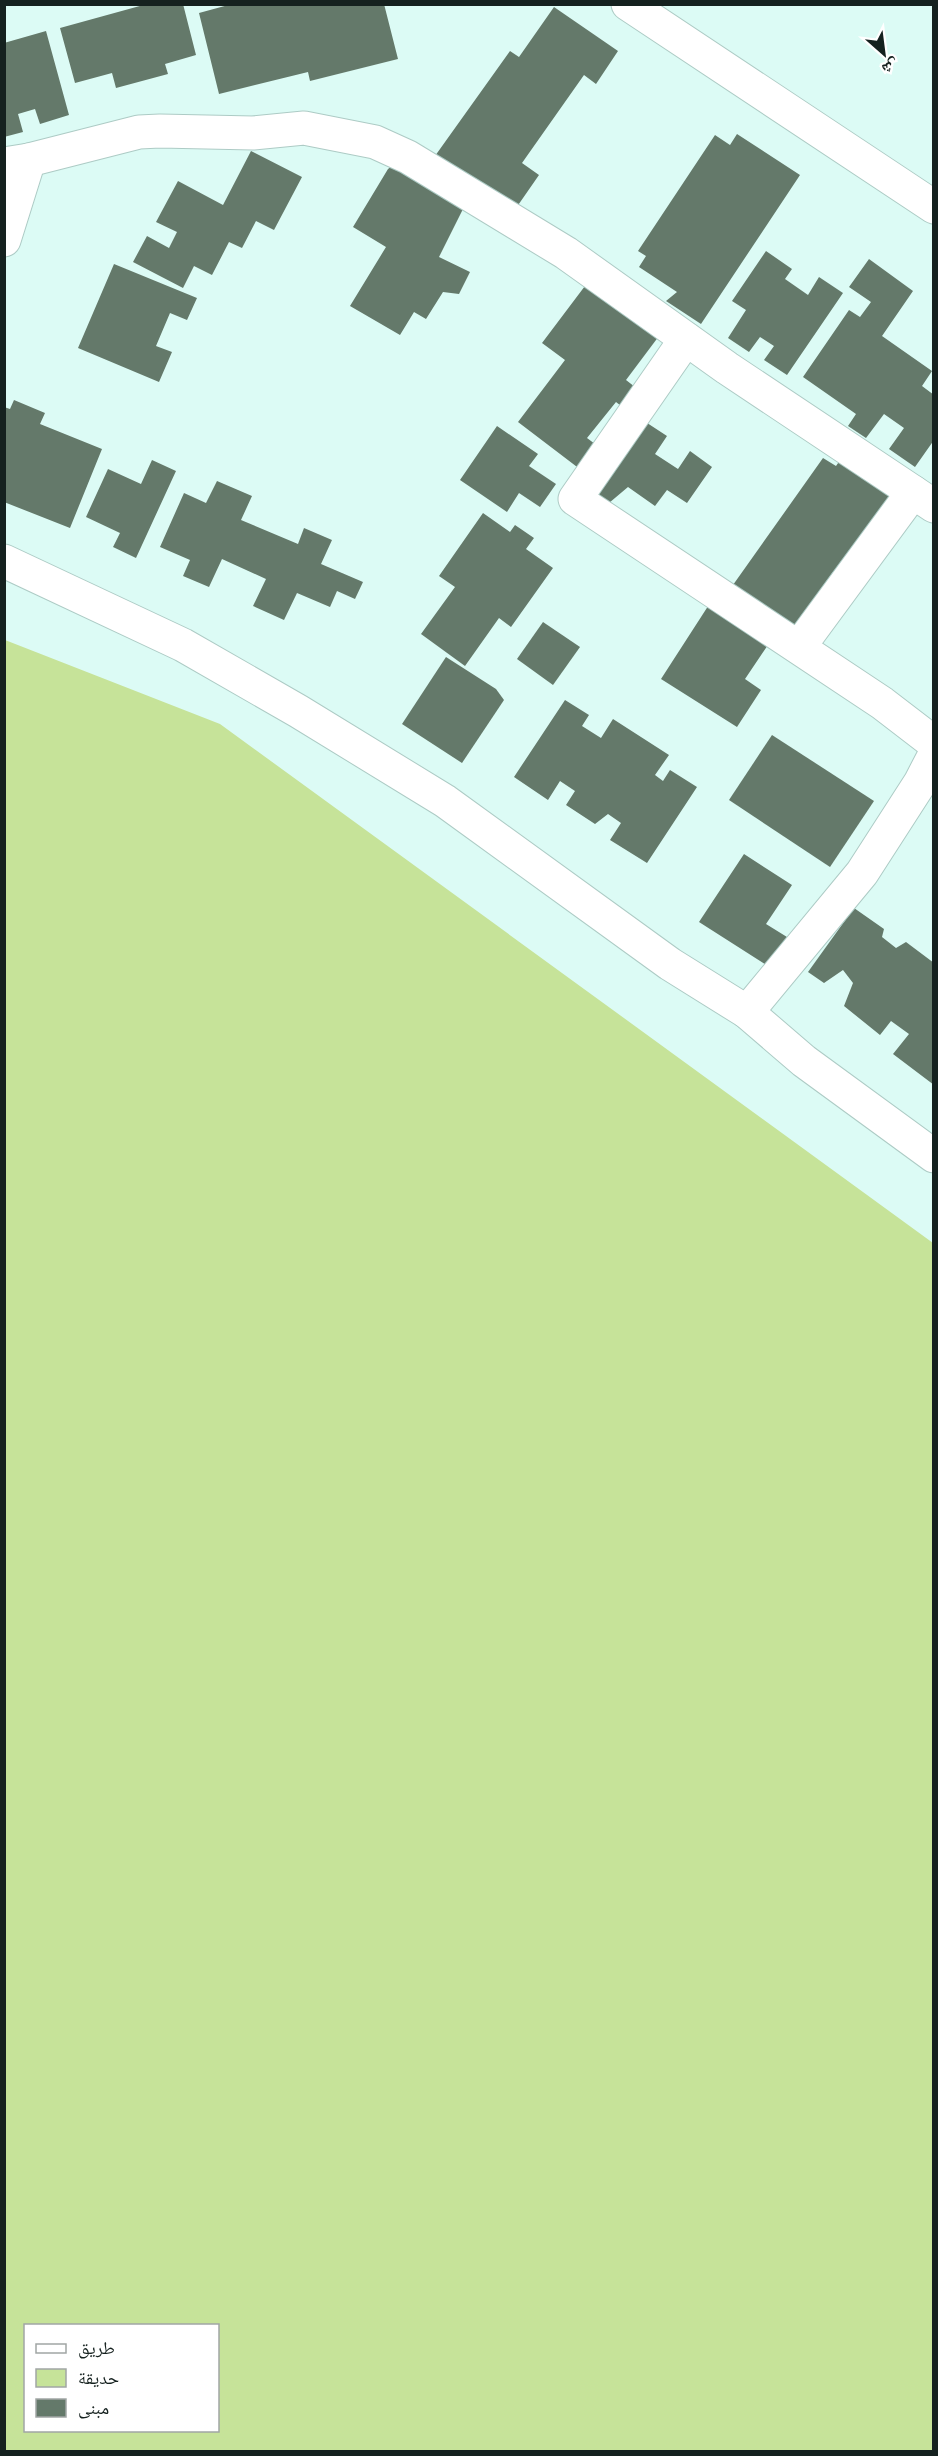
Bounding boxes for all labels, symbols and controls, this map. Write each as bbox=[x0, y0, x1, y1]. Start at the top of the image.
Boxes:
north arrow bbox=[854, 24, 914, 84]
text: ش bbox=[879, 54, 902, 78]
legend bbox=[24, 2324, 219, 2432]
text: طريق bbox=[78, 2338, 115, 2359]
text: حديقة bbox=[78, 2368, 119, 2388]
text: مبنى bbox=[78, 2398, 109, 2419]

